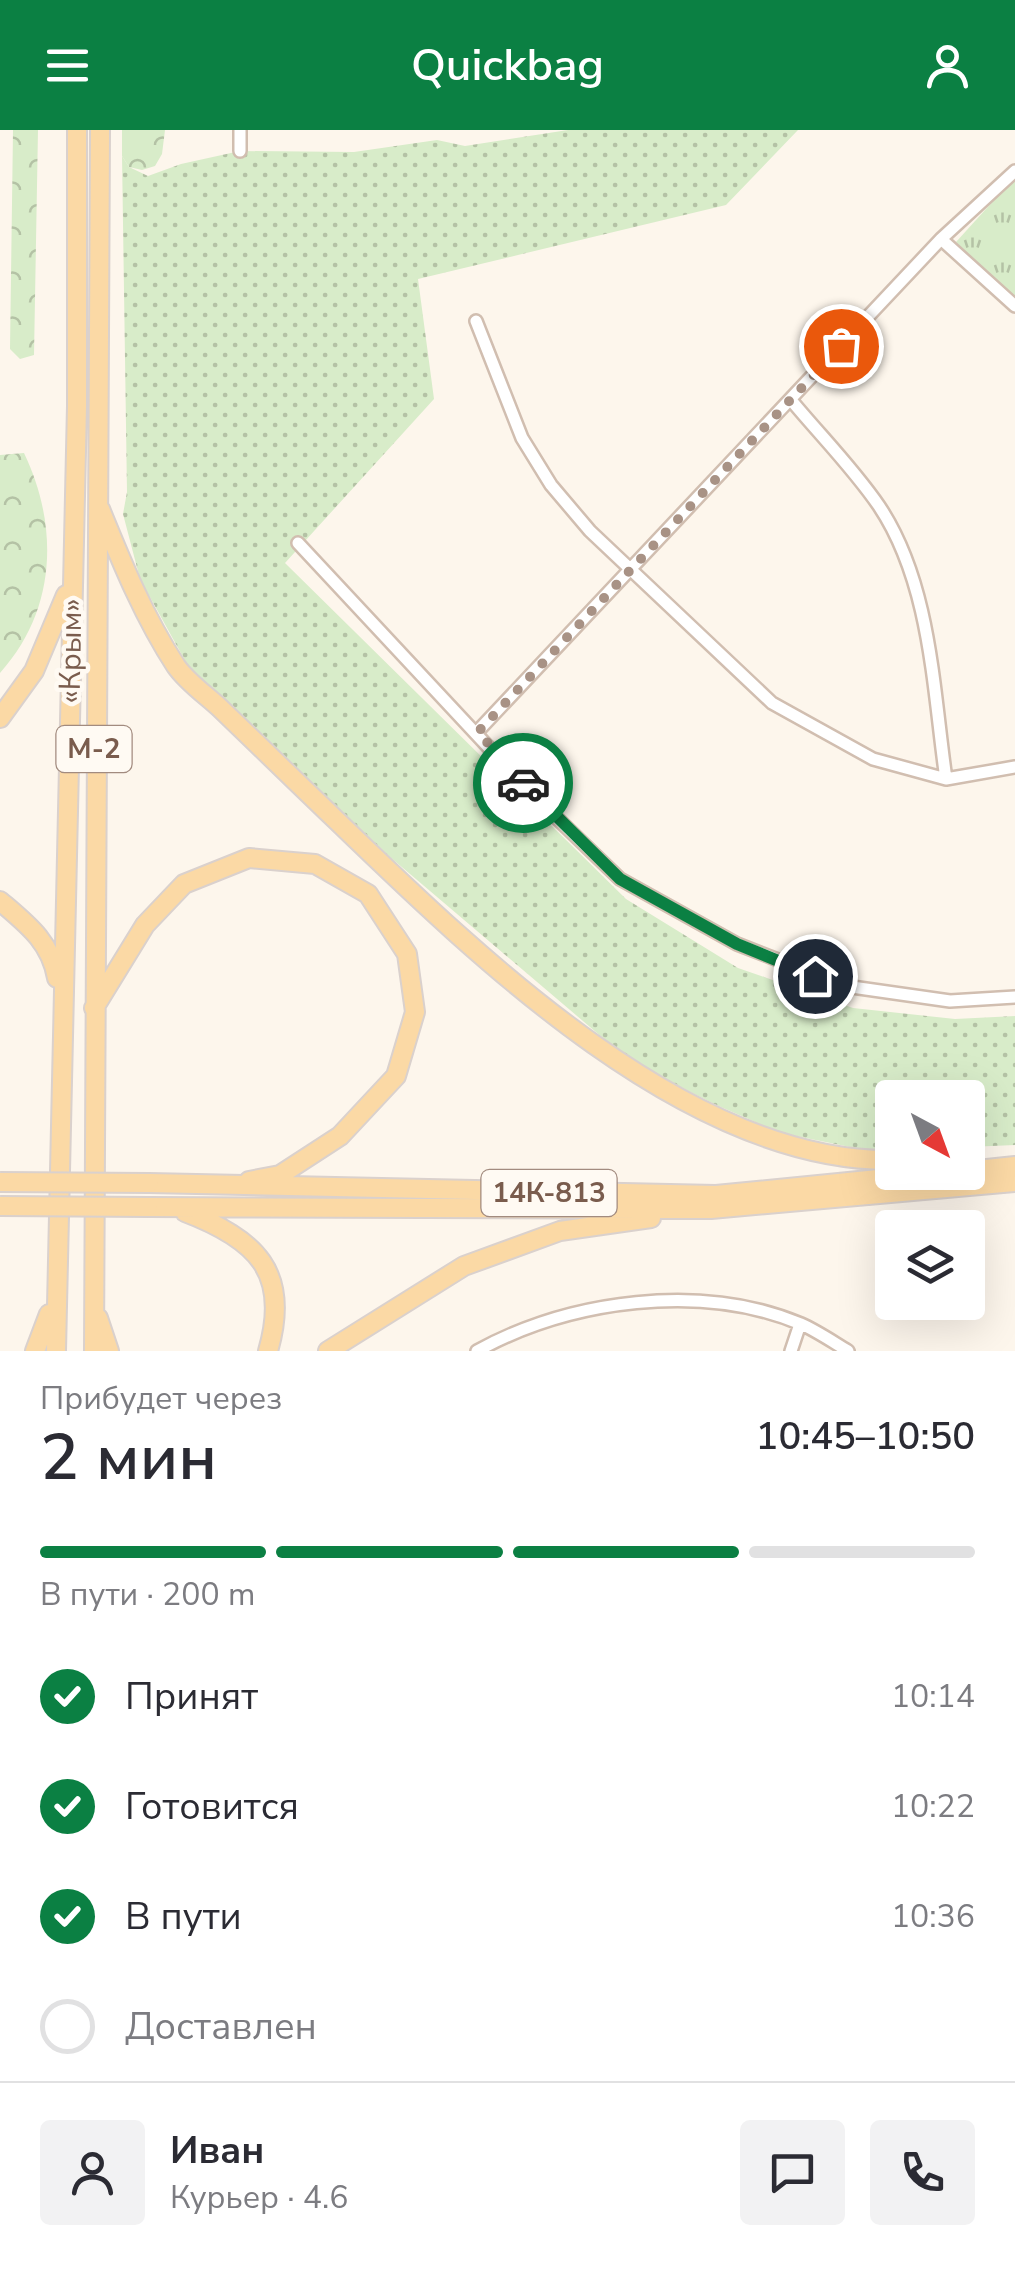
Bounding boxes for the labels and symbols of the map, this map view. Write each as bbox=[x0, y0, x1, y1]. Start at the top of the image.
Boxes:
pin bbox=[799, 304, 884, 389]
street label: «Крым» bbox=[50, 598, 92, 704]
road number: М-2 bbox=[56, 726, 132, 772]
courier bbox=[473, 733, 573, 833]
pin bbox=[773, 934, 858, 1019]
north arrow bbox=[875, 1080, 985, 1190]
road number: 14К-813 bbox=[482, 1170, 616, 1216]

